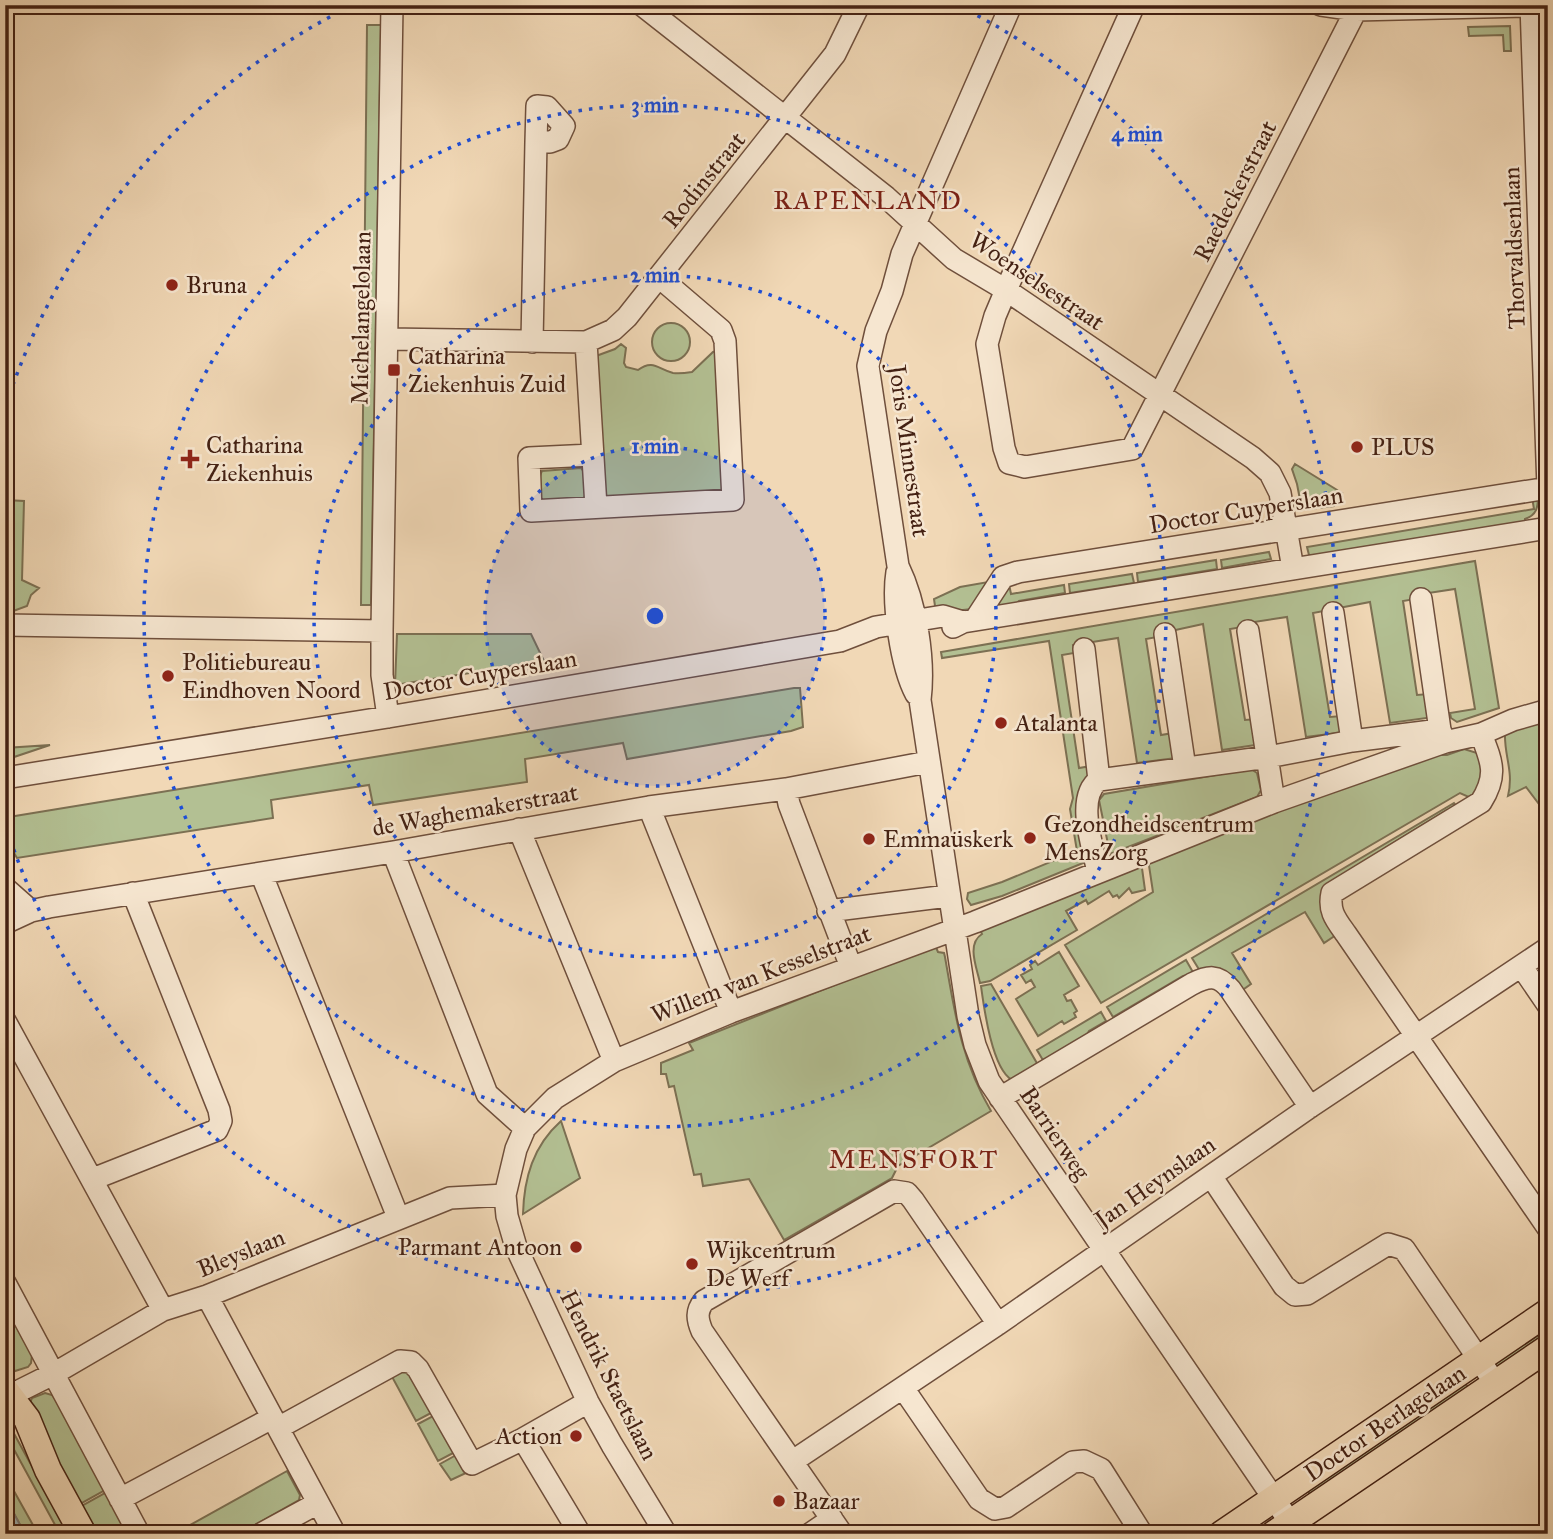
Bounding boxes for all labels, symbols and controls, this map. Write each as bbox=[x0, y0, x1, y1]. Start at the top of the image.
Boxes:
text: 3 min bbox=[631, 92, 679, 118]
street label: Raedeckerstraat bbox=[1187, 115, 1284, 266]
text: 4 min bbox=[1111, 121, 1163, 147]
street label: Rodinstraat bbox=[656, 125, 752, 234]
street label: Thorvaldsenlaan bbox=[1496, 166, 1532, 330]
district label: RAPENLAND bbox=[773, 184, 963, 216]
street label: Woenselsestraat bbox=[964, 225, 1110, 337]
street label: Michelangelolaan bbox=[344, 231, 378, 405]
text: 2 min bbox=[630, 262, 680, 288]
place label: Bruna bbox=[186, 270, 248, 300]
marker: Bruna bbox=[164, 277, 180, 293]
place label: Catharina Ziekenhuis Zuid bbox=[408, 341, 566, 399]
street label: Joris Minnestraat bbox=[882, 360, 936, 539]
marker: Catharina Ziekenhuis Zuid bbox=[386, 362, 402, 378]
place label: Catharina Ziekenhuis bbox=[206, 430, 313, 488]
place label: PLUS bbox=[1371, 432, 1435, 462]
text: 1 min bbox=[631, 433, 679, 459]
marker: PLUS bbox=[1349, 439, 1365, 455]
marker: Catharina Ziekenhuis bbox=[180, 449, 200, 469]
street label: Doctor Cuyperslaan bbox=[1147, 480, 1345, 540]
centre of rings bbox=[643, 604, 667, 628]
street label: Doctor Cuyperslaan bbox=[381, 643, 579, 707]
place label: Politiebureau Eindhoven Noord bbox=[182, 647, 361, 705]
marker: Politiebureau Eindhoven Noord bbox=[160, 668, 176, 684]
place label: Atalanta bbox=[1014, 708, 1099, 738]
marker: Atalanta bbox=[993, 715, 1009, 731]
street label: de Waghemakerstraat bbox=[370, 777, 581, 843]
place label: Gezondheidscentrum MensZorg bbox=[1044, 809, 1254, 867]
place label: Emmaüskerk bbox=[883, 824, 1014, 854]
marker: Gezondheidscentrum MensZorg bbox=[1022, 830, 1038, 846]
marker: Emmaüskerk bbox=[861, 831, 877, 847]
street label: Willem van Kesselstraat bbox=[647, 918, 876, 1030]
street label: Barrierweg bbox=[1013, 1081, 1098, 1186]
street label: Jan Heynslaan bbox=[1086, 1129, 1221, 1236]
district label: MENSFORT bbox=[829, 1143, 999, 1175]
street label: Bleyslaan bbox=[193, 1222, 289, 1284]
place label: Parmant Antoon bbox=[398, 1232, 562, 1262]
place label: Wijkcentrum De Werf bbox=[706, 1235, 836, 1293]
marker: Parmant Antoon bbox=[568, 1239, 584, 1255]
marker: Wijkcentrum De Werf bbox=[684, 1256, 700, 1272]
street label: Hendrik Staetslaan bbox=[553, 1285, 665, 1465]
street label: Doctor Berlagelaan bbox=[1298, 1358, 1472, 1488]
place label: Action bbox=[495, 1421, 562, 1451]
marker: Action bbox=[568, 1428, 584, 1444]
place label: Bazaar bbox=[793, 1486, 859, 1516]
marker: Bazaar bbox=[771, 1493, 787, 1509]

